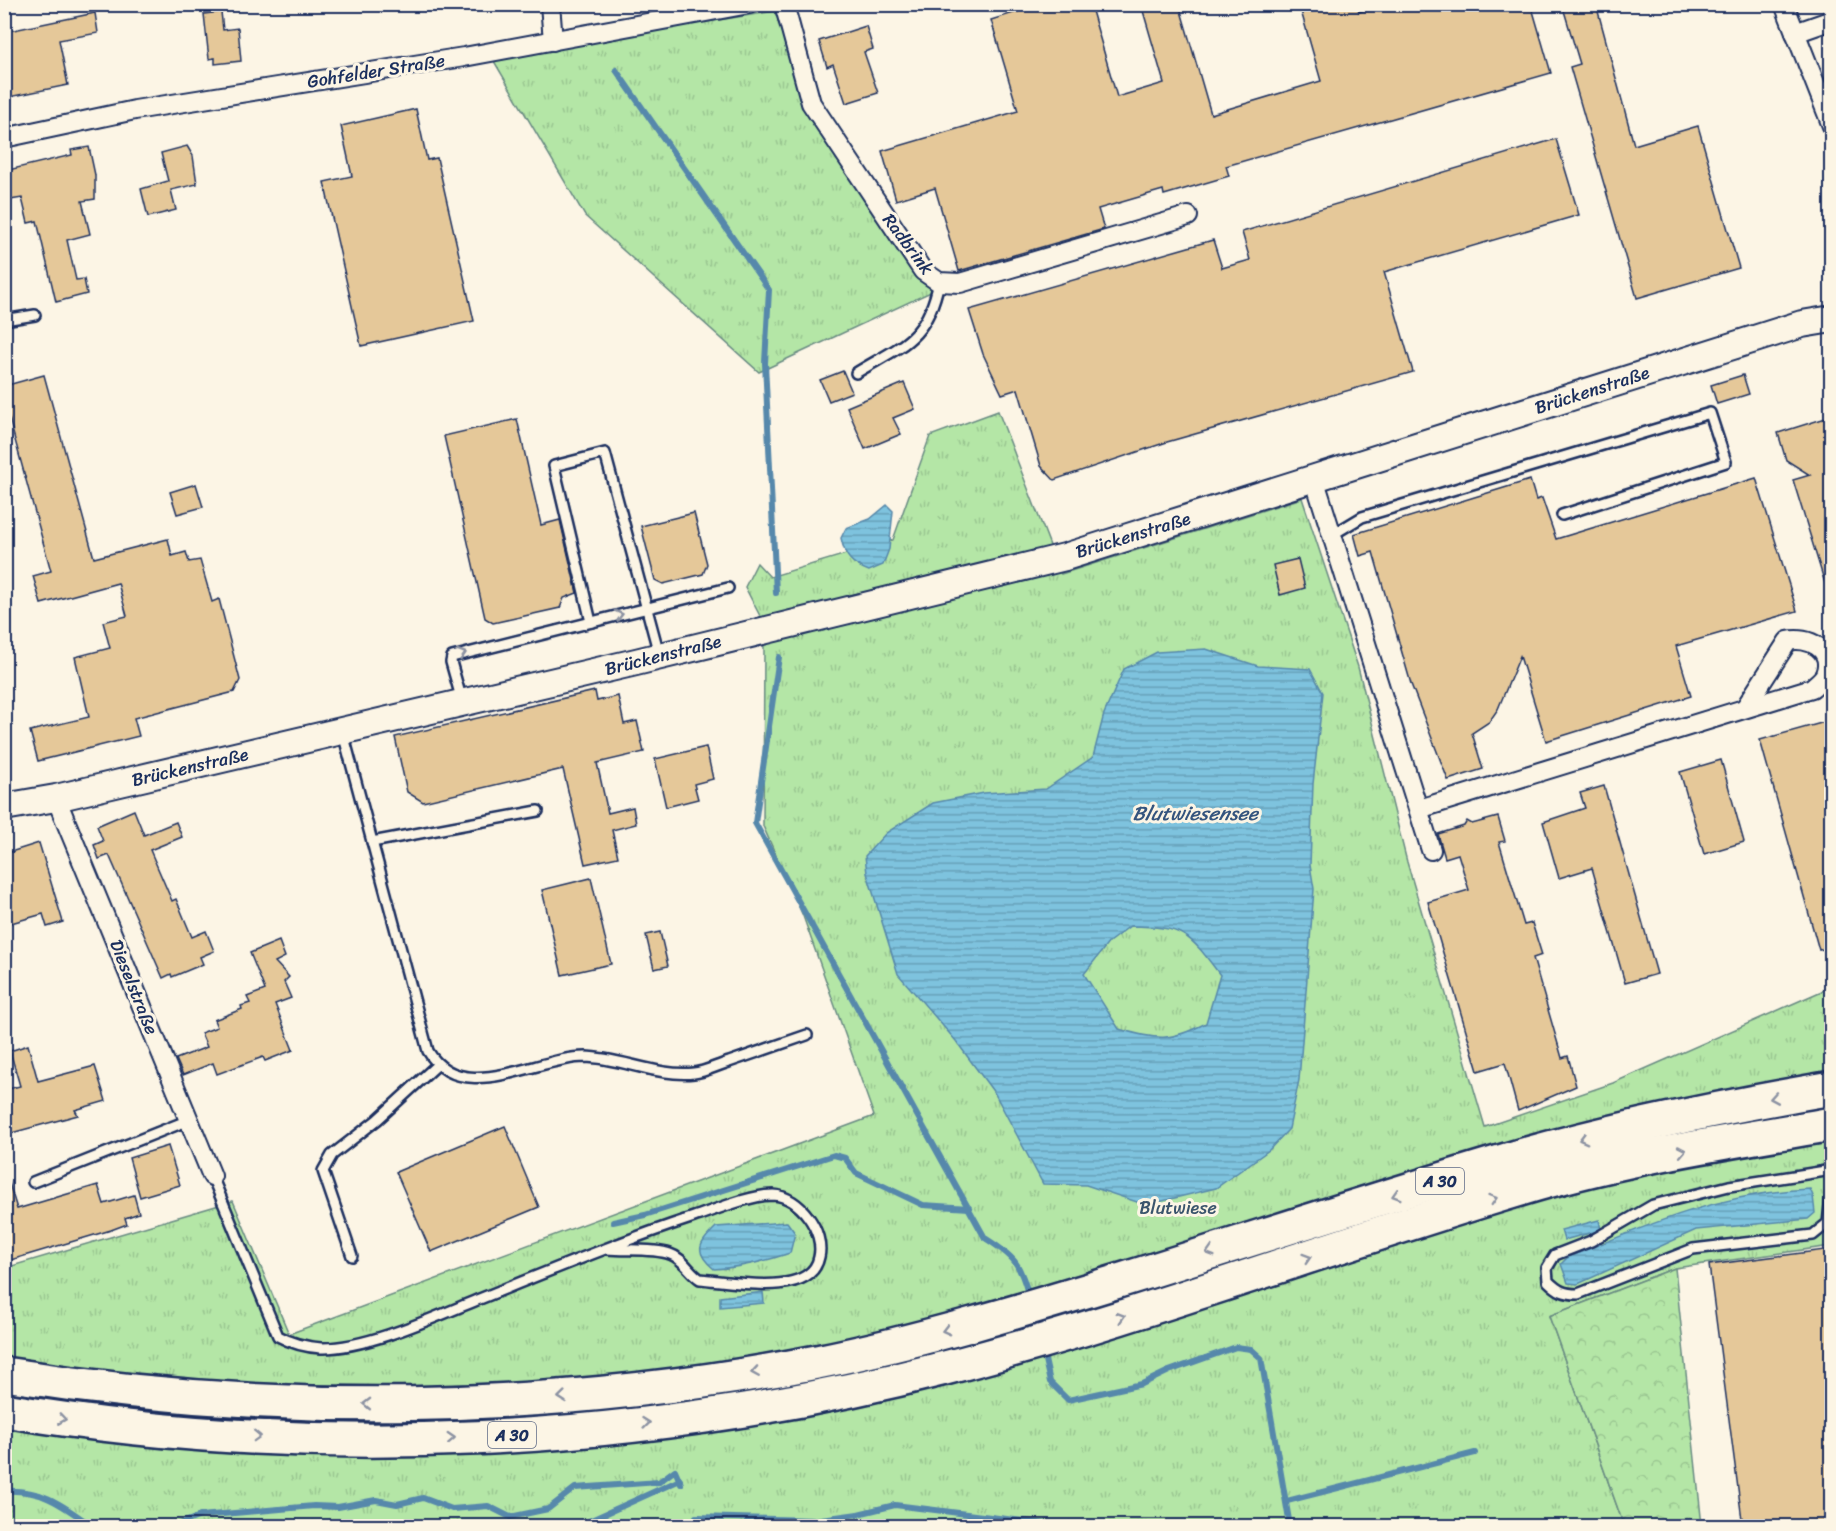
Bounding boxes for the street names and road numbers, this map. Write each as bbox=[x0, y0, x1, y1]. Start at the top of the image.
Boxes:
street label: Gohfelder Straße bbox=[305, 44, 447, 98]
street label: Radbrink bbox=[874, 206, 942, 282]
street label: Brückenstraße bbox=[1530, 356, 1654, 424]
street label: Brückenstraße bbox=[1071, 502, 1195, 568]
street label: Brückenstraße bbox=[601, 625, 725, 685]
street label: Brückenstraße bbox=[128, 738, 252, 796]
street label: Dieselstraße bbox=[100, 934, 168, 1040]
road number: A 30 bbox=[1416, 1168, 1464, 1194]
road number: A 30 bbox=[488, 1422, 536, 1448]

